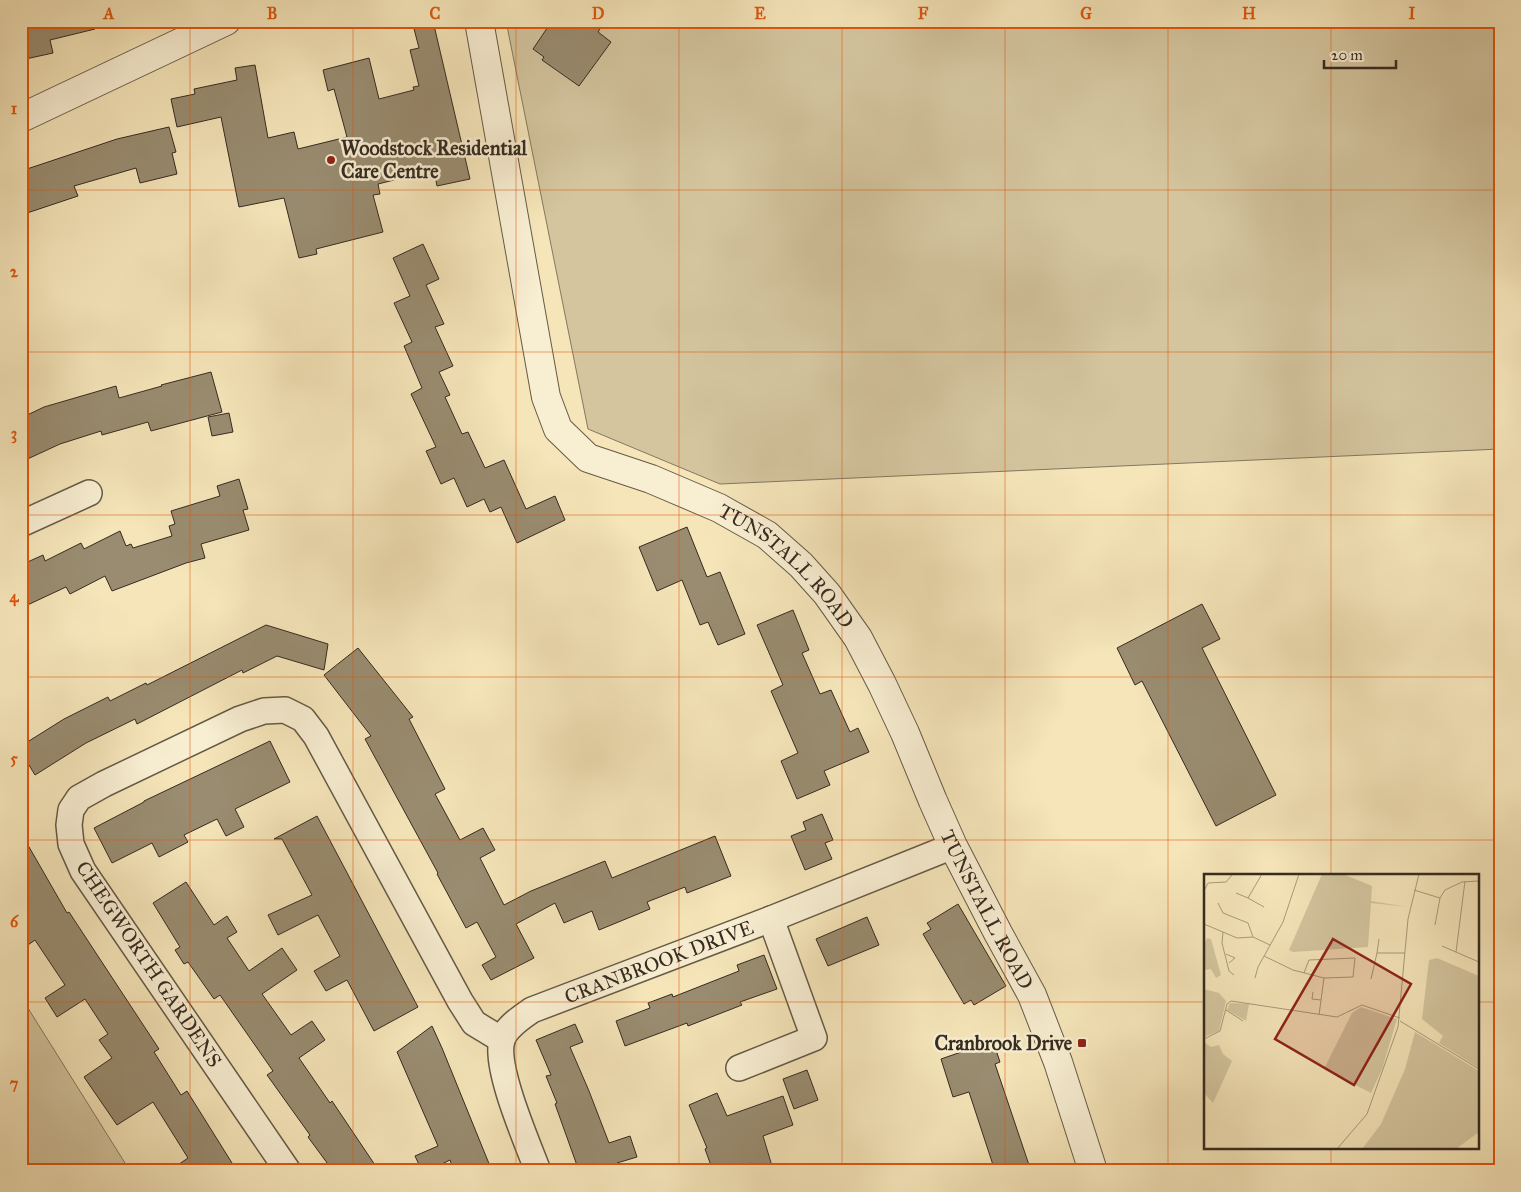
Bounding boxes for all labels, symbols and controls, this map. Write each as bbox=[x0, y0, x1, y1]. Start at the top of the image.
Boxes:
text: A bbox=[103, 4, 115, 23]
text: B bbox=[267, 4, 277, 23]
text: C bbox=[430, 4, 441, 23]
text: D bbox=[592, 4, 605, 23]
text: E bbox=[754, 4, 766, 23]
text: F bbox=[918, 4, 929, 23]
text: G bbox=[1080, 4, 1092, 23]
text: H bbox=[1242, 4, 1256, 23]
text: I bbox=[1409, 4, 1416, 23]
scale bar bbox=[1324, 38, 1396, 70]
text: 20 m bbox=[1331, 46, 1363, 64]
text: 1 bbox=[11, 99, 18, 118]
place label: Woodstock Residential Care Centre bbox=[341, 136, 527, 183]
marker: Woodstock Residential Care Centre bbox=[325, 154, 337, 166]
text: 2 bbox=[10, 262, 19, 281]
text: 3 bbox=[11, 424, 17, 444]
street label: TUNSTALL ROAD bbox=[715, 498, 859, 633]
text: 4 bbox=[10, 587, 20, 607]
text: 5 bbox=[10, 749, 18, 768]
street label: TUNSTALL ROAD bbox=[935, 826, 1038, 993]
street label: CHEGWORTH GARDENS bbox=[71, 856, 227, 1072]
inset map bbox=[1204, 874, 1478, 1150]
text: 6 bbox=[10, 912, 19, 931]
street label: CRANBROOK DRIVE bbox=[561, 915, 757, 1009]
place label: Cranbrook Drive bbox=[934, 1031, 1073, 1055]
marker: Cranbrook Drive bbox=[1076, 1037, 1088, 1049]
text: 7 bbox=[10, 1074, 19, 1093]

